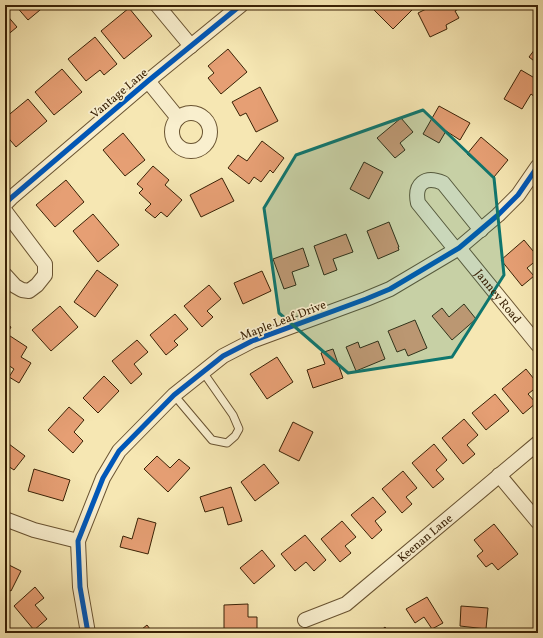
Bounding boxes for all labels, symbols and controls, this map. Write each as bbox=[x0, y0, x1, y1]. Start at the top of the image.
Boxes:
street label: Vantage Lane bbox=[88, 65, 152, 122]
street label: Janney Road bbox=[470, 266, 524, 327]
street label: Maple Leaf Drive bbox=[238, 297, 329, 345]
street label: Keenan Lane bbox=[395, 511, 457, 566]

